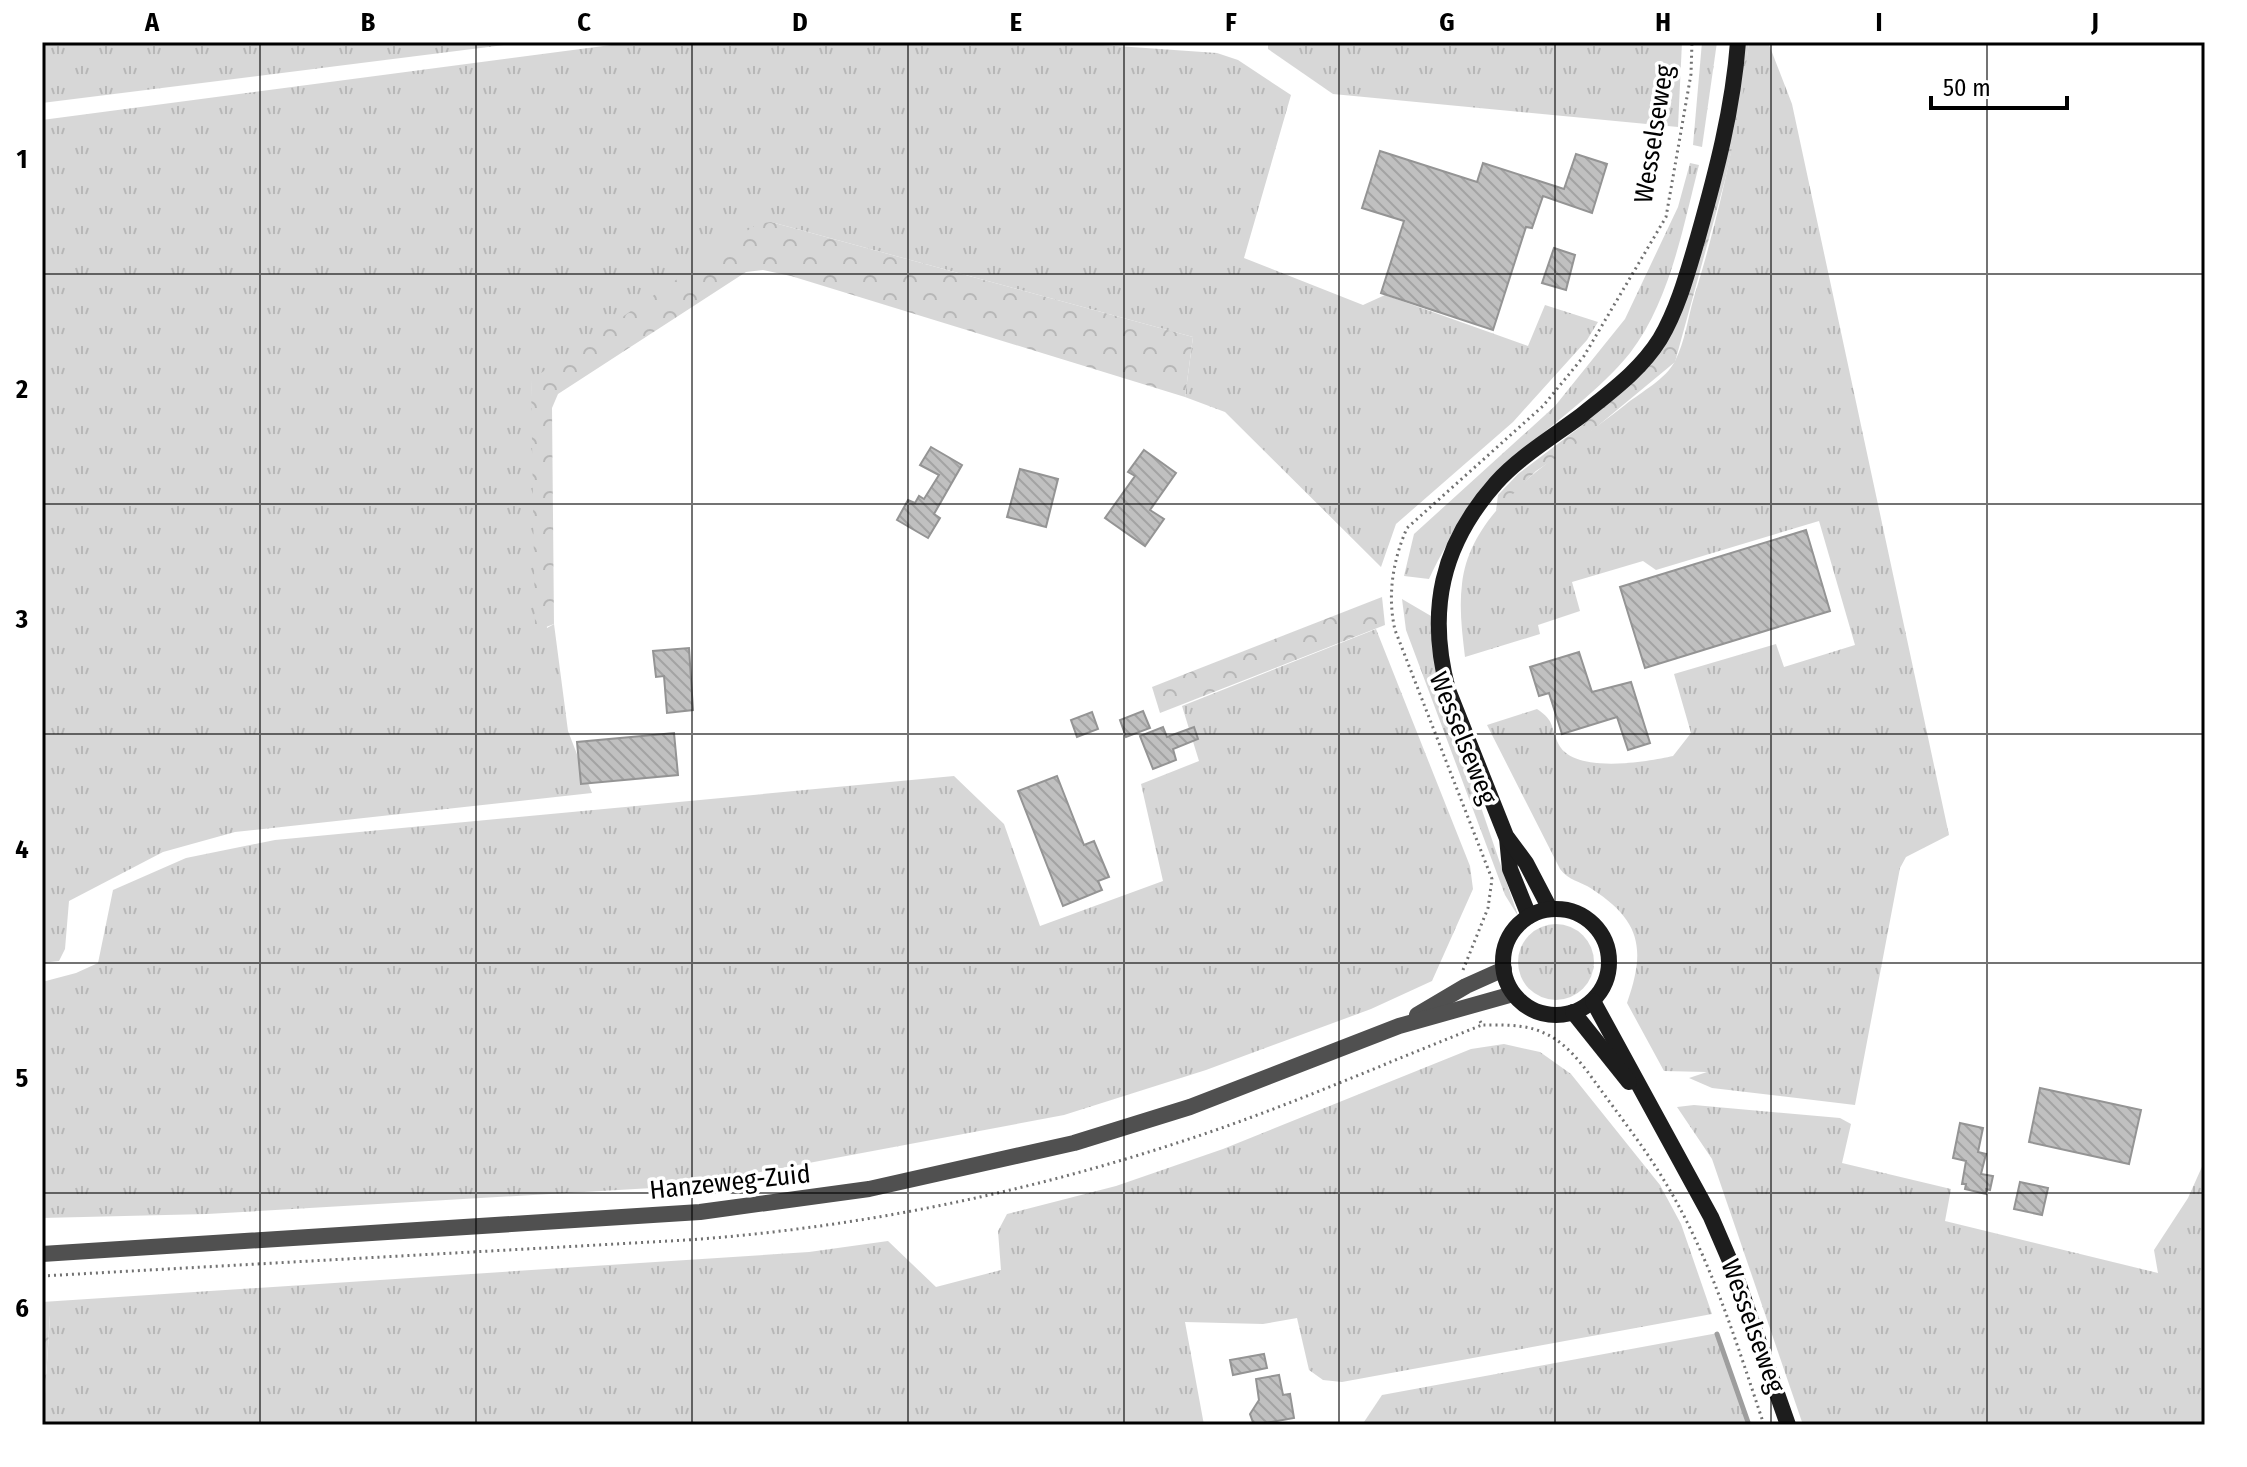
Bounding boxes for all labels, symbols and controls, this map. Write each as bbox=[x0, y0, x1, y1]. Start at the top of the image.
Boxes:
text: A bbox=[144, 7, 160, 38]
text: B bbox=[361, 7, 376, 38]
text: C bbox=[577, 7, 591, 38]
text: D bbox=[792, 7, 808, 38]
text: E bbox=[1010, 7, 1022, 38]
text: F bbox=[1225, 7, 1237, 38]
text: G bbox=[1439, 7, 1455, 38]
text: H bbox=[1655, 7, 1671, 38]
text: I bbox=[1876, 7, 1883, 38]
text: J bbox=[2090, 7, 2099, 38]
scale bar bbox=[1931, 60, 2067, 110]
street label: Wesselseweg bbox=[1628, 62, 1680, 205]
text: 50 m bbox=[1943, 74, 1991, 102]
text: 1 bbox=[17, 144, 28, 175]
text: 2 bbox=[15, 374, 28, 405]
text: 3 bbox=[15, 604, 28, 635]
street label: Wesselseweg bbox=[1422, 667, 1504, 809]
text: 4 bbox=[15, 834, 29, 865]
text: 5 bbox=[16, 1063, 29, 1094]
street label: Hanzeweg-Zuid bbox=[648, 1158, 812, 1206]
street label: Wesselseweg bbox=[1715, 1255, 1792, 1398]
text: 6 bbox=[15, 1293, 29, 1324]

